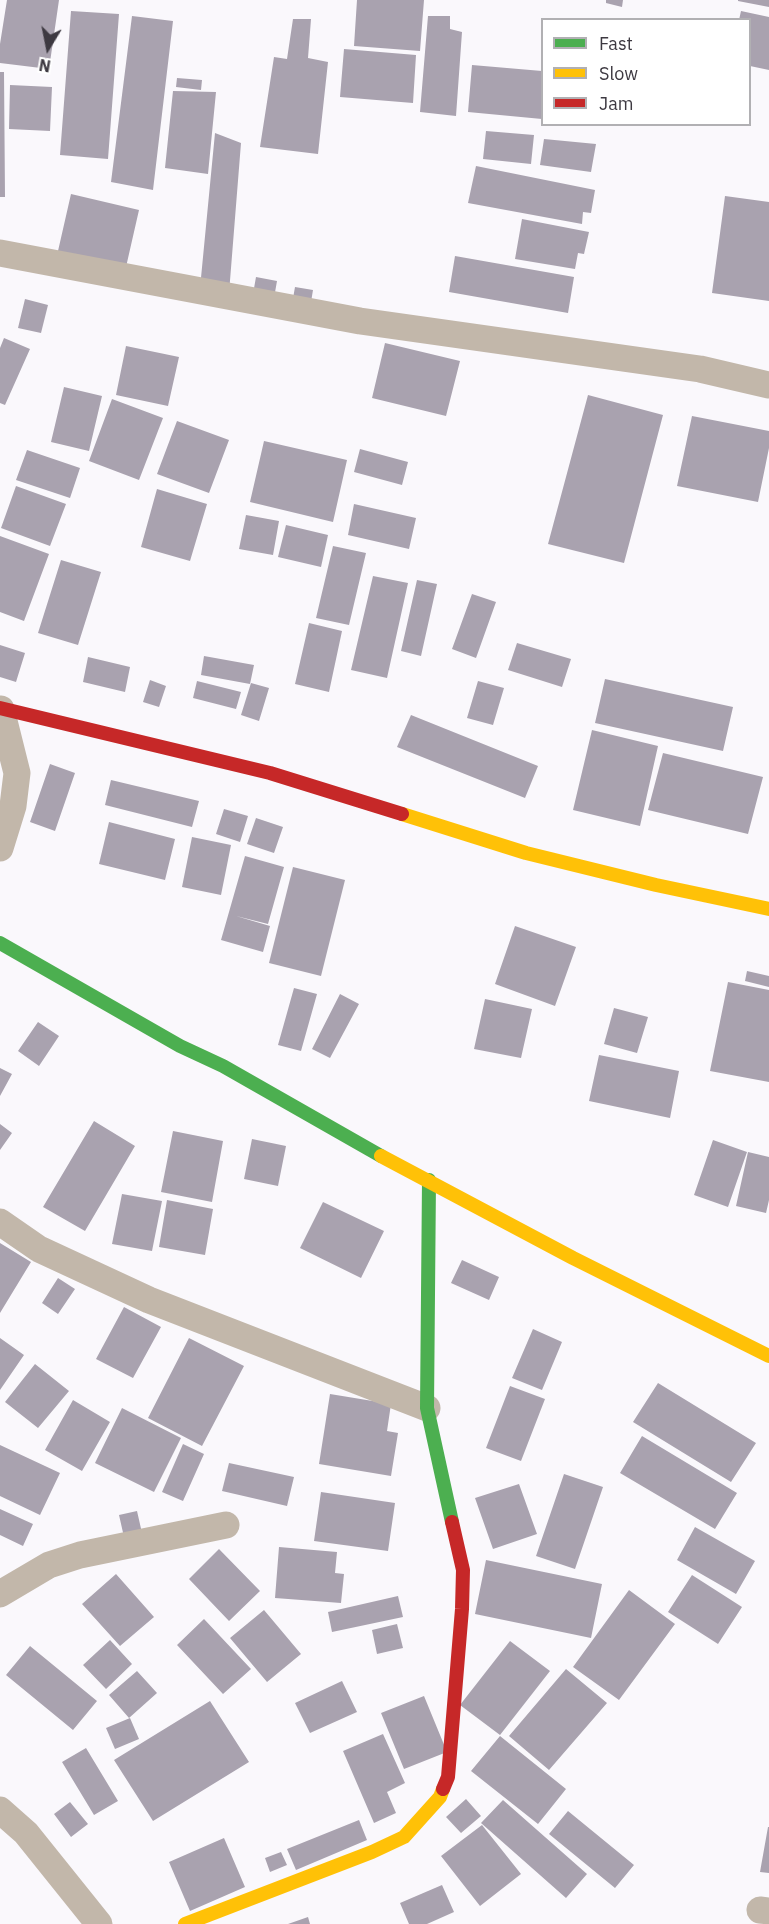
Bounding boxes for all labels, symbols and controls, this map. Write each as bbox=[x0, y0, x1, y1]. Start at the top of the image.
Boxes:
north arrow bbox=[18, 18, 78, 78]
legend bbox=[541, 18, 751, 126]
text: Fast bbox=[599, 32, 633, 55]
text: N bbox=[37, 55, 52, 77]
text: Slow bbox=[599, 62, 638, 85]
text: Jam bbox=[599, 92, 634, 115]

